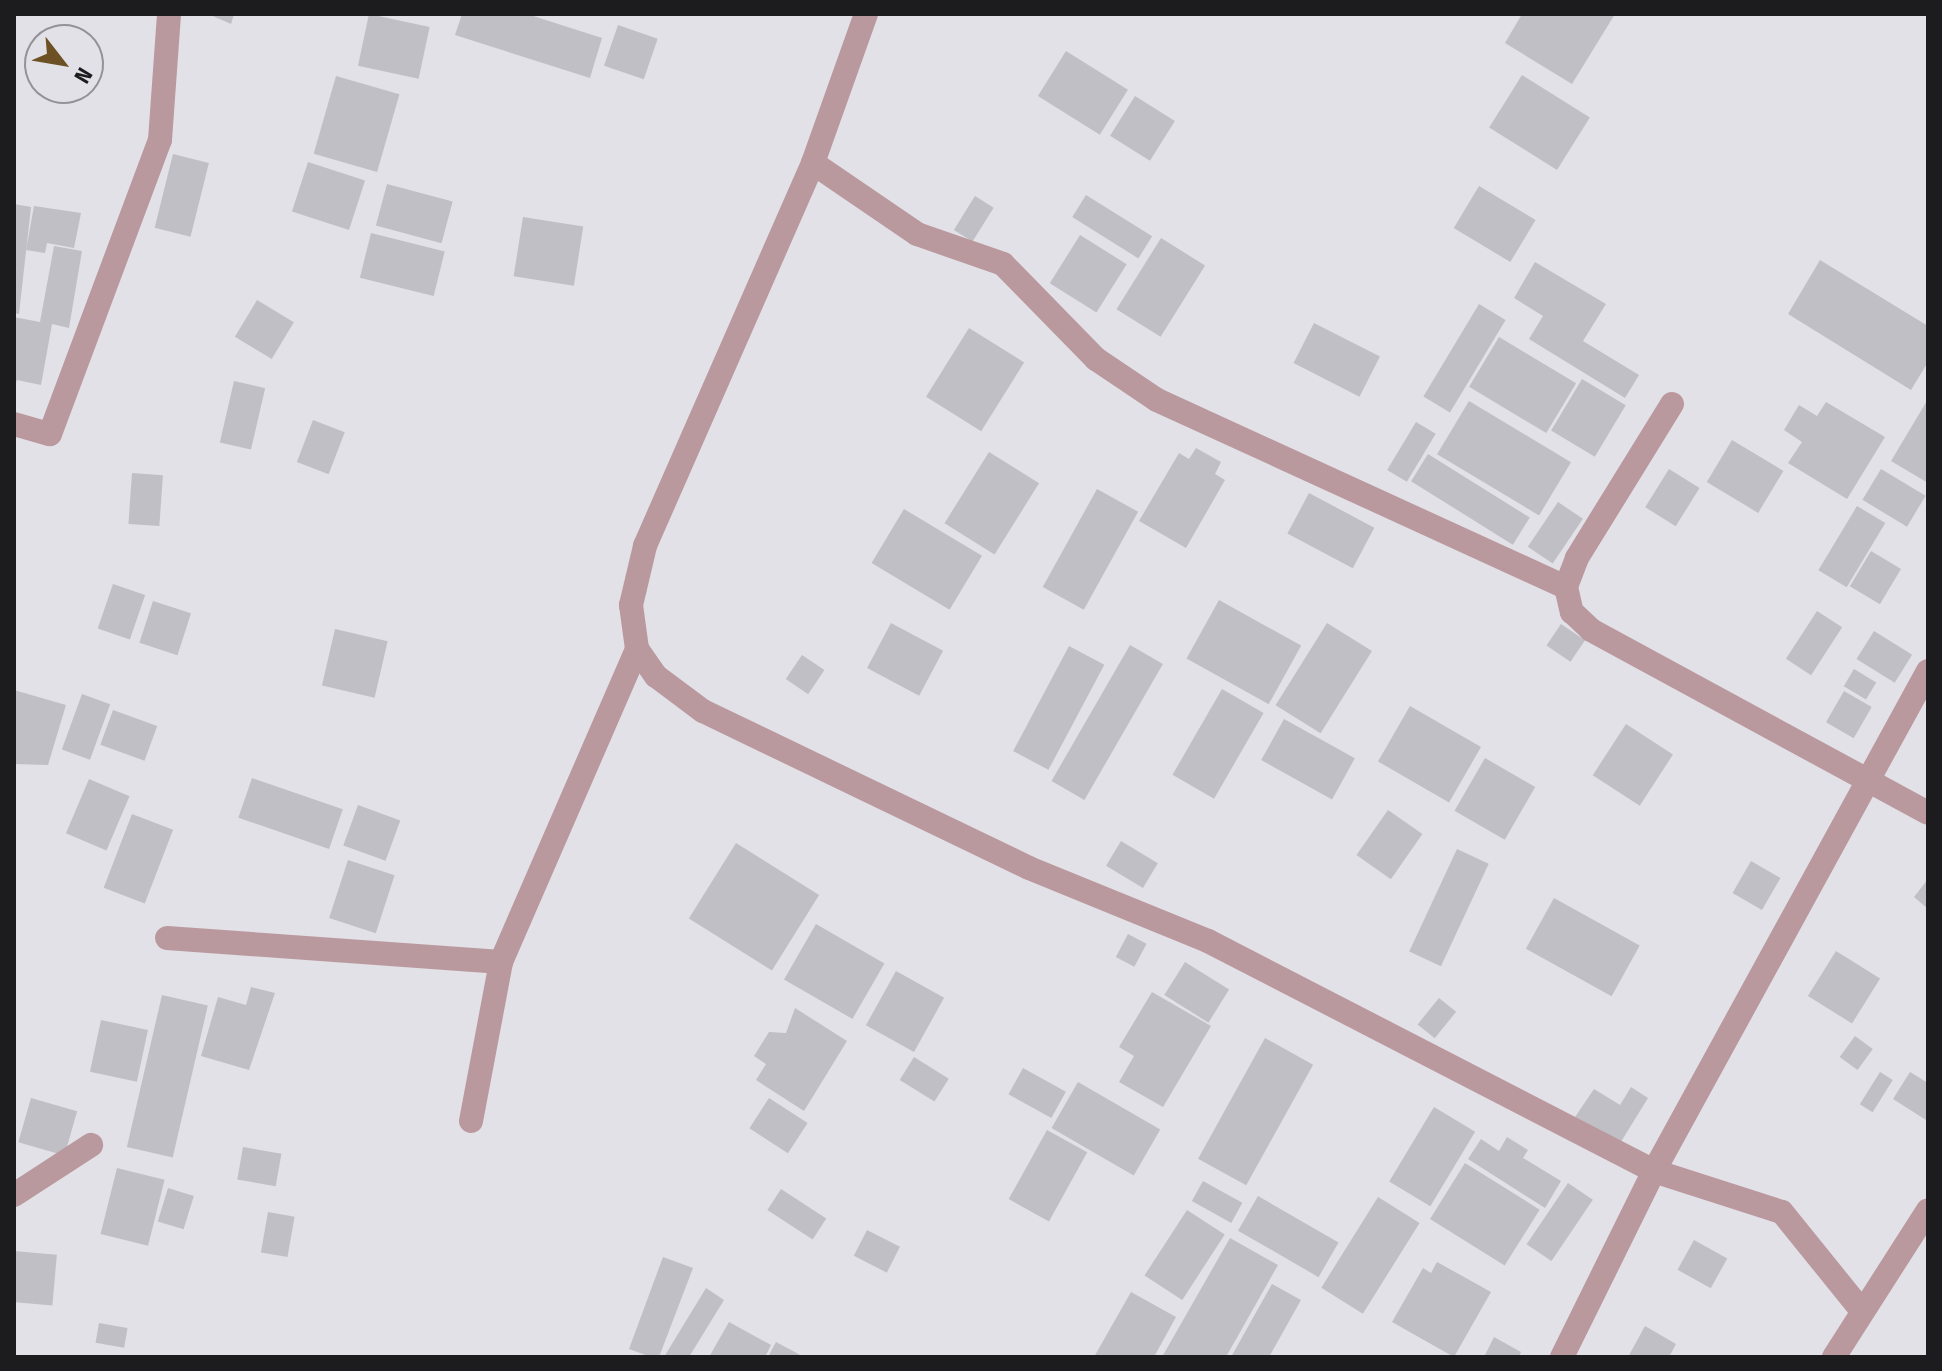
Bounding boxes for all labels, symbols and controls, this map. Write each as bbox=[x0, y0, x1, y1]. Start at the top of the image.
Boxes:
north arrow bbox=[24, 24, 104, 104]
text: N bbox=[68, 63, 98, 88]

